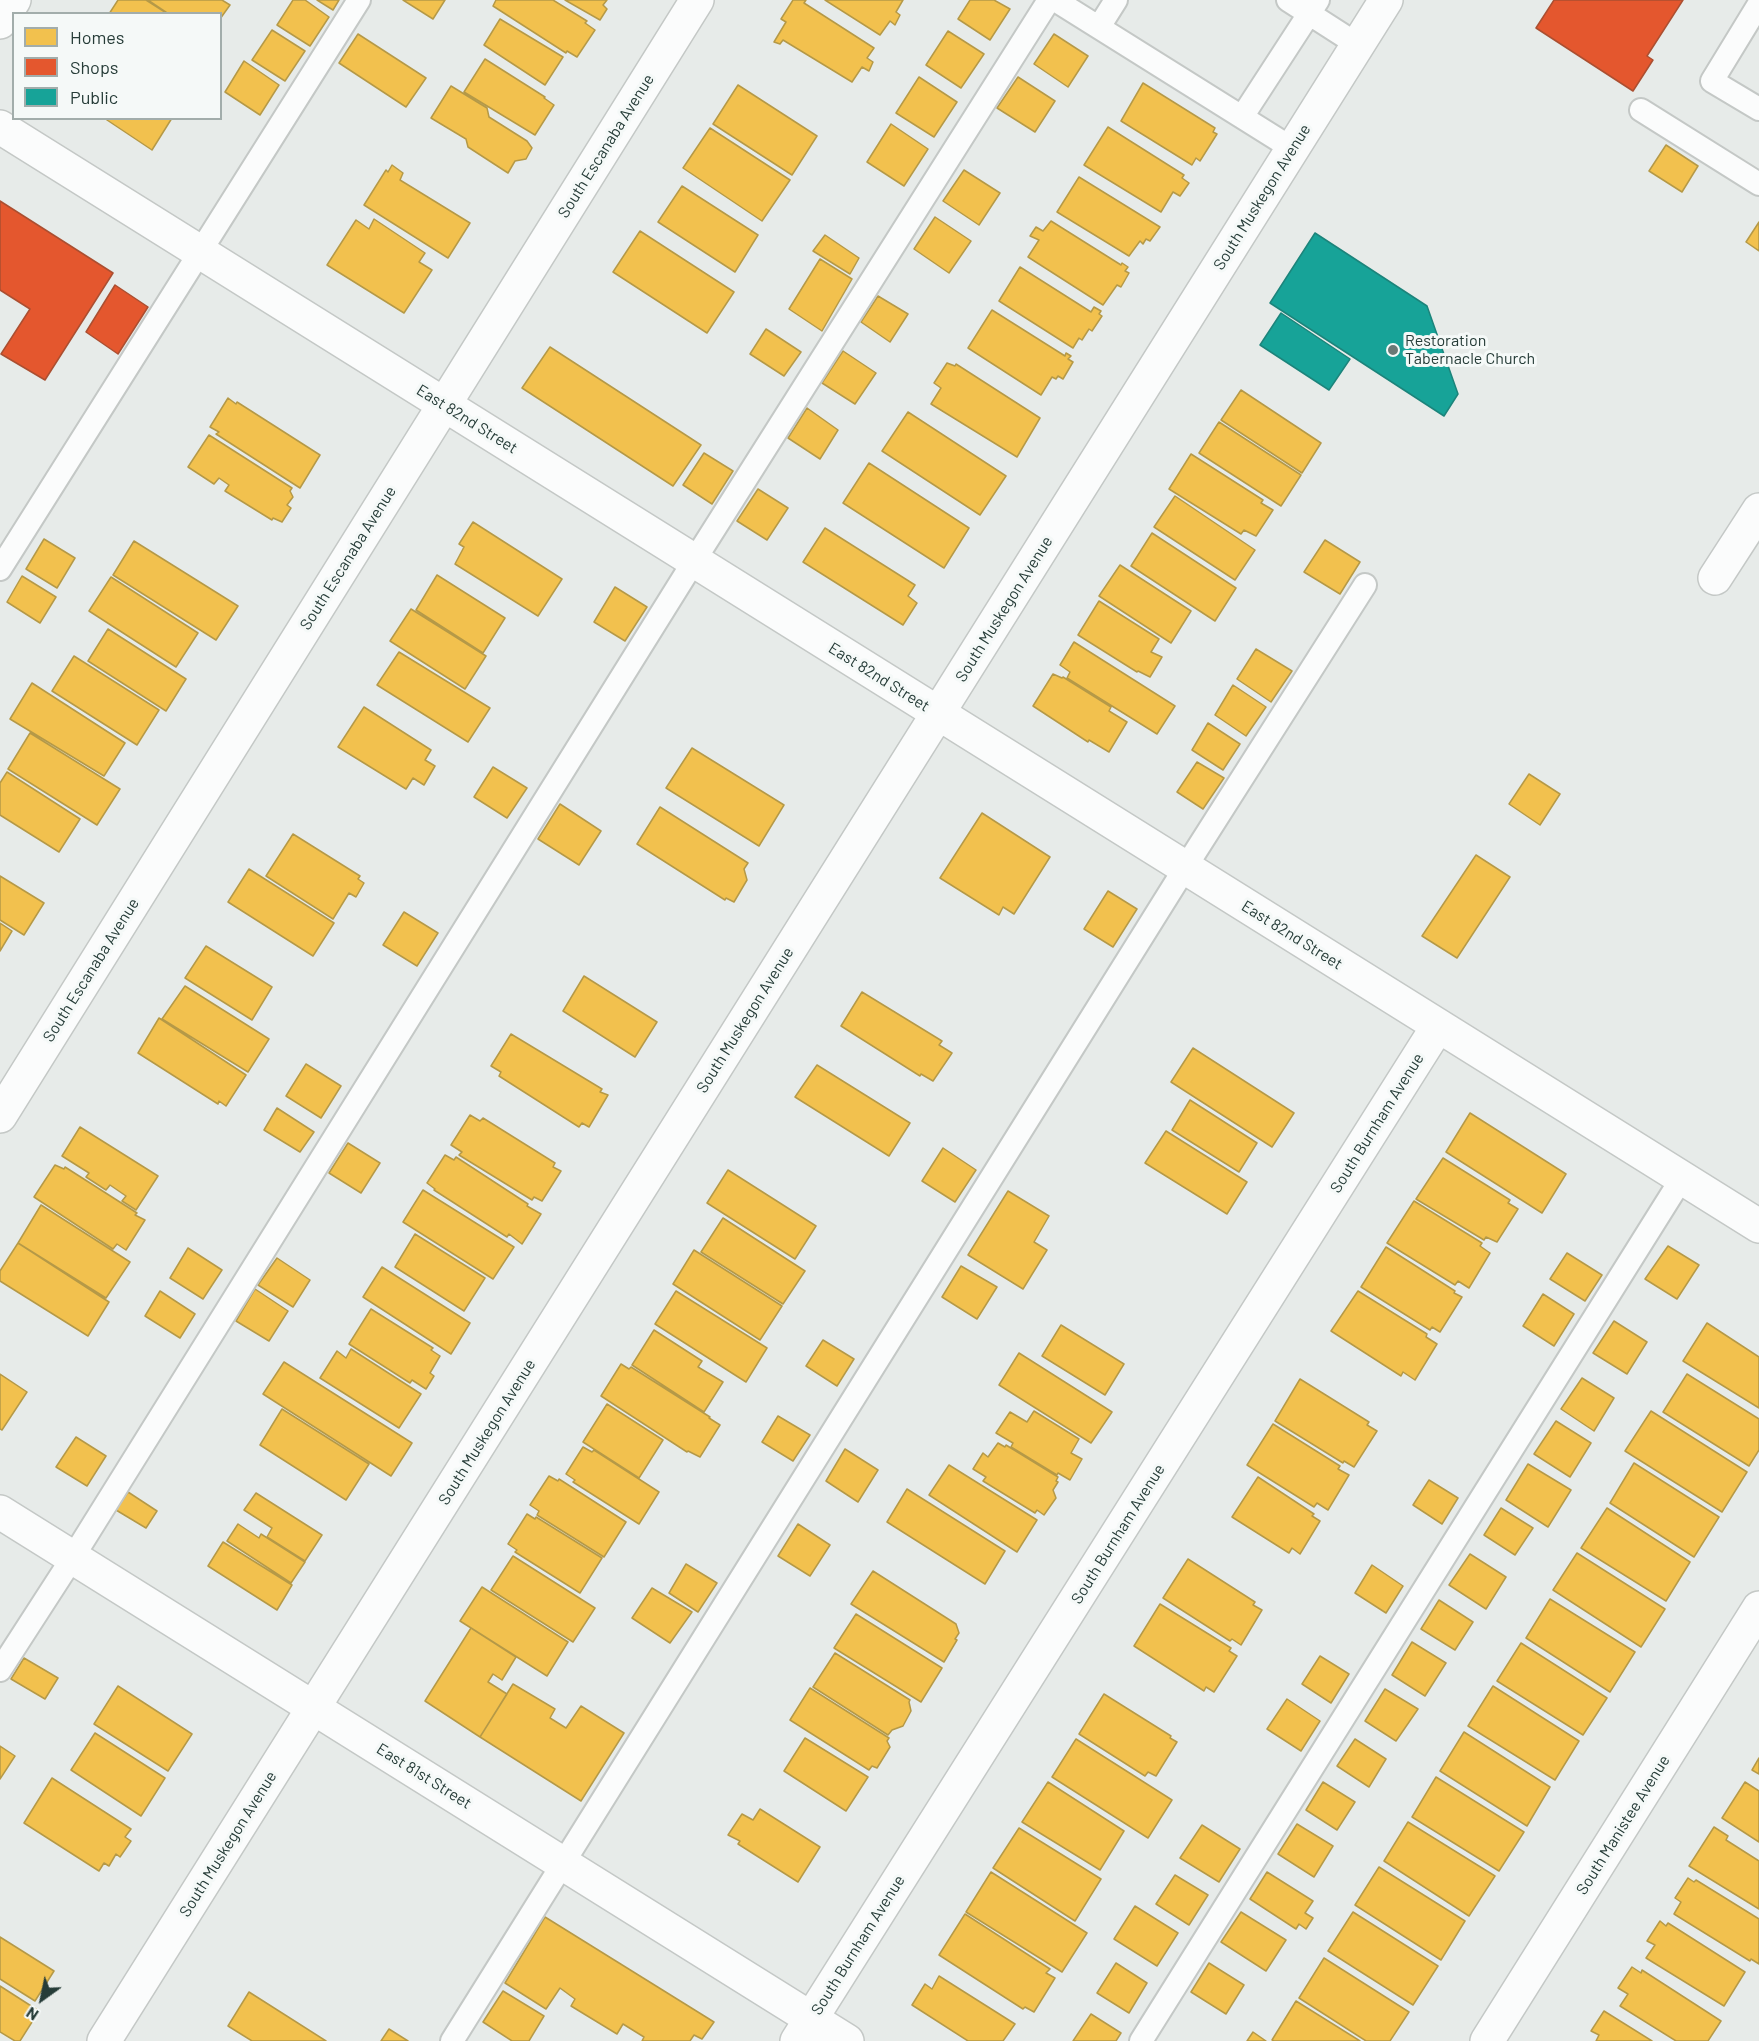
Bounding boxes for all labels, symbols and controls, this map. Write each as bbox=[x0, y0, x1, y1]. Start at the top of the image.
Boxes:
legend bbox=[12, 12, 222, 120]
text: Homes bbox=[70, 26, 124, 48]
text: Shops bbox=[70, 56, 119, 78]
street label: South Escanaba Avenue bbox=[554, 71, 658, 221]
text: Public bbox=[70, 86, 118, 108]
street label: South Muskegon Avenue bbox=[1209, 121, 1315, 273]
place label: Restoration Tabernacle Church bbox=[1405, 331, 1535, 369]
marker: Restoration Tabernacle Church bbox=[1386, 343, 1400, 357]
street label: East 82nd Street bbox=[413, 380, 521, 458]
street label: South Escanaba Avenue bbox=[296, 483, 400, 633]
street label: South Muskegon Avenue bbox=[951, 533, 1057, 685]
street label: East 82nd Street bbox=[825, 638, 933, 716]
street label: South Escanaba Avenue bbox=[39, 895, 143, 1045]
street label: East 82nd Street bbox=[1238, 896, 1346, 974]
street label: South Muskegon Avenue bbox=[692, 944, 798, 1096]
street label: South Burnham Avenue bbox=[1326, 1050, 1428, 1196]
street label: South Muskegon Avenue bbox=[434, 1356, 540, 1508]
street label: South Burnham Avenue bbox=[1067, 1461, 1169, 1607]
street label: East 81st Street bbox=[373, 1739, 475, 1813]
street label: South Manistee Avenue bbox=[1572, 1752, 1674, 1898]
street label: South Muskegon Avenue bbox=[175, 1768, 281, 1920]
street label: South Burnham Avenue bbox=[807, 1872, 909, 2018]
north arrow bbox=[12, 1969, 72, 2029]
text: N bbox=[22, 2004, 42, 2025]

